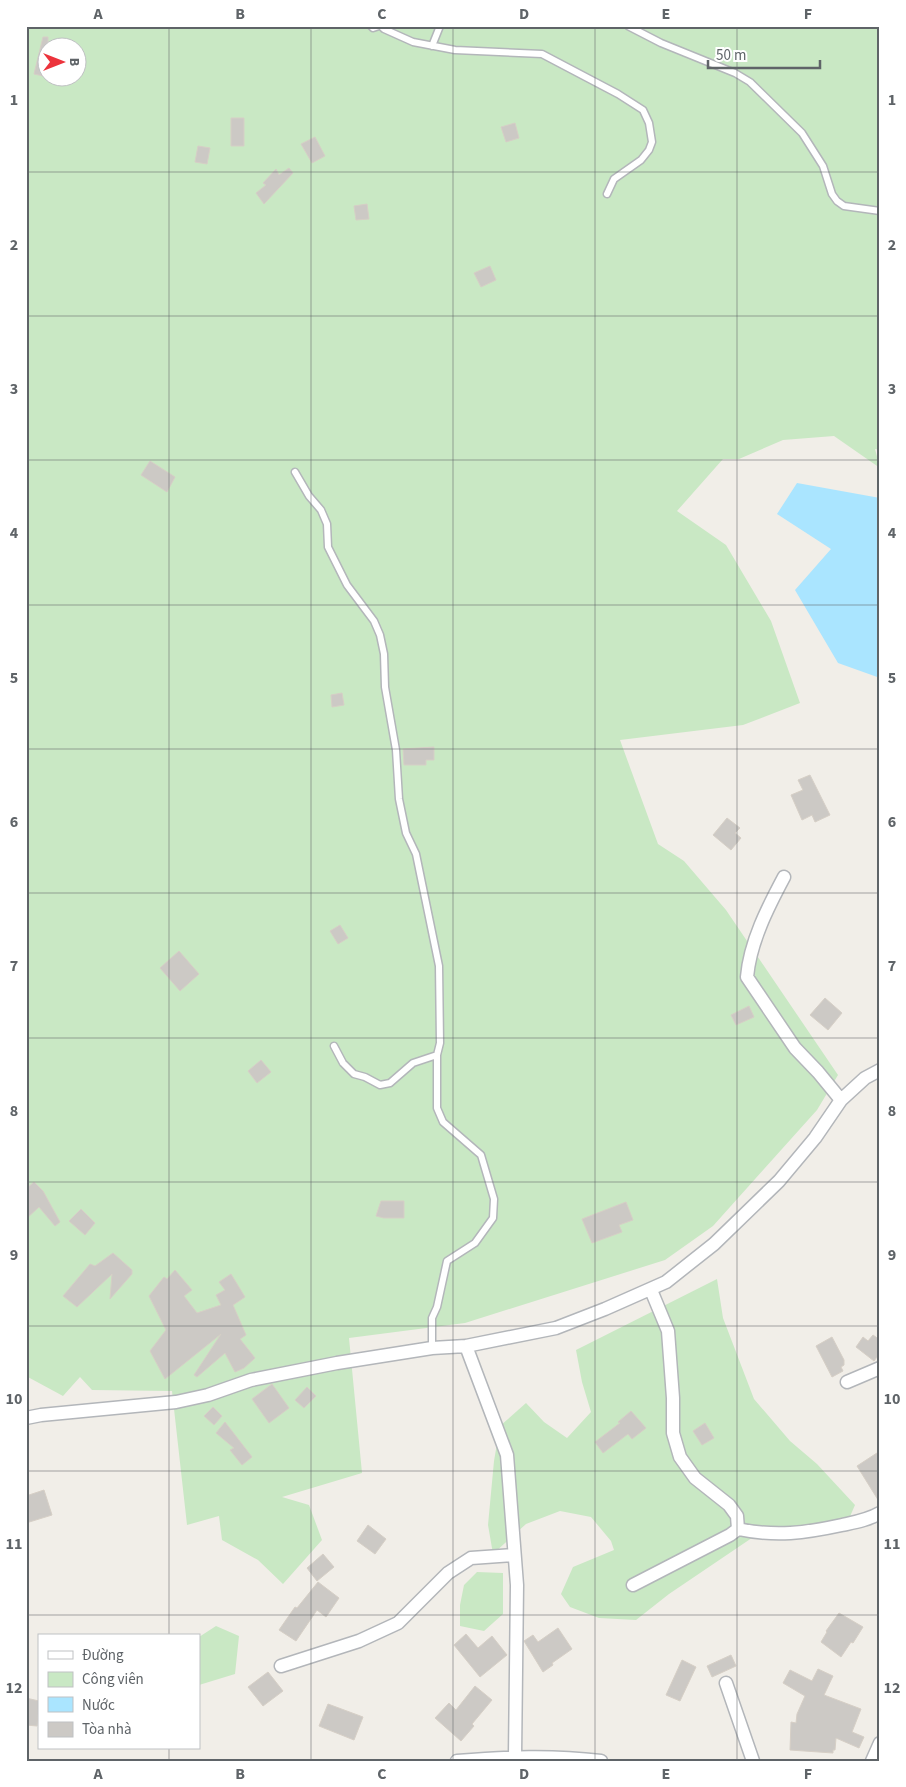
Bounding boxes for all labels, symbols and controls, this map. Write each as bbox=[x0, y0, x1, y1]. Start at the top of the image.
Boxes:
text: A bbox=[92, 3, 103, 25]
text: B bbox=[235, 3, 245, 25]
text: C bbox=[377, 3, 387, 25]
text: D bbox=[519, 3, 529, 25]
text: E bbox=[662, 3, 670, 25]
text: F bbox=[804, 3, 812, 25]
north arrow bbox=[38, 38, 88, 88]
scale bar bbox=[708, 38, 821, 70]
text: 50 m bbox=[716, 45, 746, 66]
text: B bbox=[64, 58, 84, 67]
text: 1 bbox=[10, 89, 18, 111]
text: 1 bbox=[888, 89, 896, 111]
text: 2 bbox=[10, 234, 18, 256]
text: 2 bbox=[888, 234, 896, 256]
text: 3 bbox=[10, 378, 18, 400]
text: 3 bbox=[888, 378, 896, 400]
text: 4 bbox=[10, 522, 19, 544]
text: 4 bbox=[888, 522, 897, 544]
text: 5 bbox=[10, 667, 18, 689]
text: 5 bbox=[888, 667, 896, 689]
text: 6 bbox=[10, 811, 18, 833]
text: 6 bbox=[888, 811, 896, 833]
text: 7 bbox=[10, 955, 18, 977]
text: 7 bbox=[888, 955, 896, 977]
text: 8 bbox=[10, 1100, 18, 1122]
text: 8 bbox=[888, 1100, 896, 1122]
text: 9 bbox=[10, 1244, 18, 1266]
text: 9 bbox=[888, 1244, 896, 1266]
text: 10 bbox=[6, 1388, 22, 1410]
text: 10 bbox=[884, 1388, 900, 1410]
text: 11 bbox=[6, 1533, 22, 1555]
text: 11 bbox=[884, 1533, 900, 1555]
legend bbox=[38, 1634, 200, 1750]
text: Đường bbox=[82, 1645, 124, 1666]
text: Công viên bbox=[82, 1669, 144, 1690]
text: 12 bbox=[6, 1677, 22, 1699]
text: 12 bbox=[884, 1677, 900, 1699]
text: Nước bbox=[82, 1695, 115, 1716]
text: Tòa nhà bbox=[82, 1719, 131, 1740]
text: A bbox=[92, 1763, 103, 1785]
text: B bbox=[235, 1763, 245, 1785]
text: C bbox=[377, 1763, 387, 1785]
text: D bbox=[519, 1763, 529, 1785]
text: E bbox=[662, 1763, 670, 1785]
text: F bbox=[804, 1763, 812, 1785]

